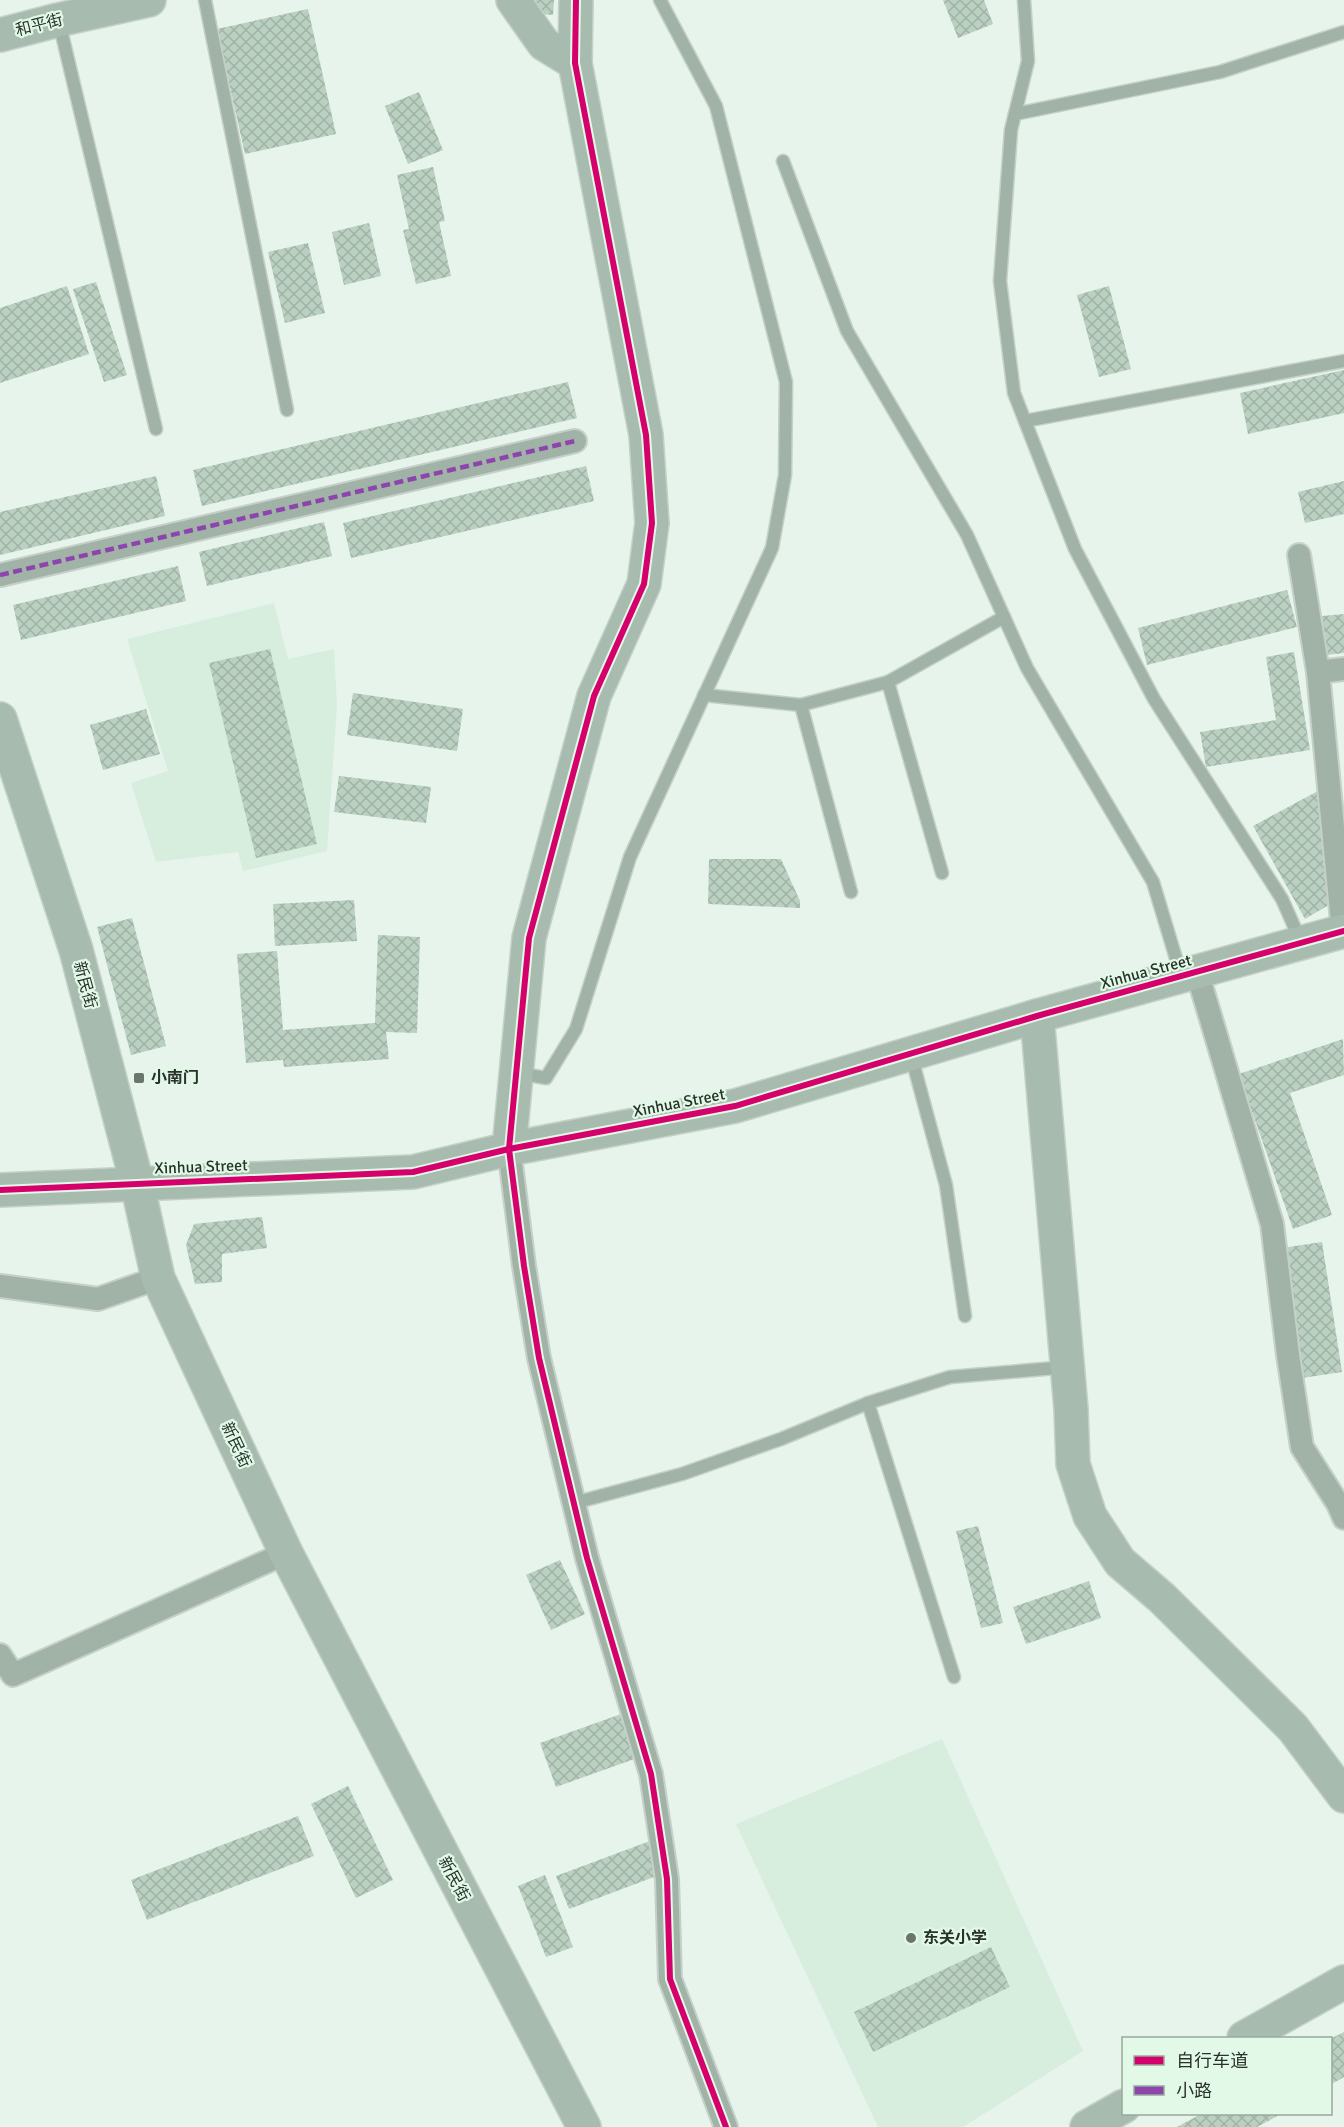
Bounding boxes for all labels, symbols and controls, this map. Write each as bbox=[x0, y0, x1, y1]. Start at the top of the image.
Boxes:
street label: 和平街 bbox=[13, 9, 65, 41]
street label: Xinhua Street bbox=[1098, 950, 1194, 994]
street label: 新民街 bbox=[69, 959, 101, 1011]
place label: 小南门 bbox=[151, 1068, 199, 1088]
marker: 小南门 bbox=[132, 1071, 146, 1085]
street label: Xinhua Street bbox=[631, 1084, 727, 1122]
street label: Xinhua Street bbox=[154, 1155, 248, 1179]
street label: 新民街 bbox=[217, 1419, 255, 1471]
street label: 新民街 bbox=[434, 1853, 474, 1905]
place label: 东关小学 bbox=[923, 1928, 987, 1948]
marker: 东关小学 bbox=[904, 1931, 918, 1945]
legend bbox=[1122, 2037, 1332, 2115]
text: 自行车道 bbox=[1176, 2050, 1248, 2072]
text: 小路 bbox=[1176, 2080, 1212, 2102]

